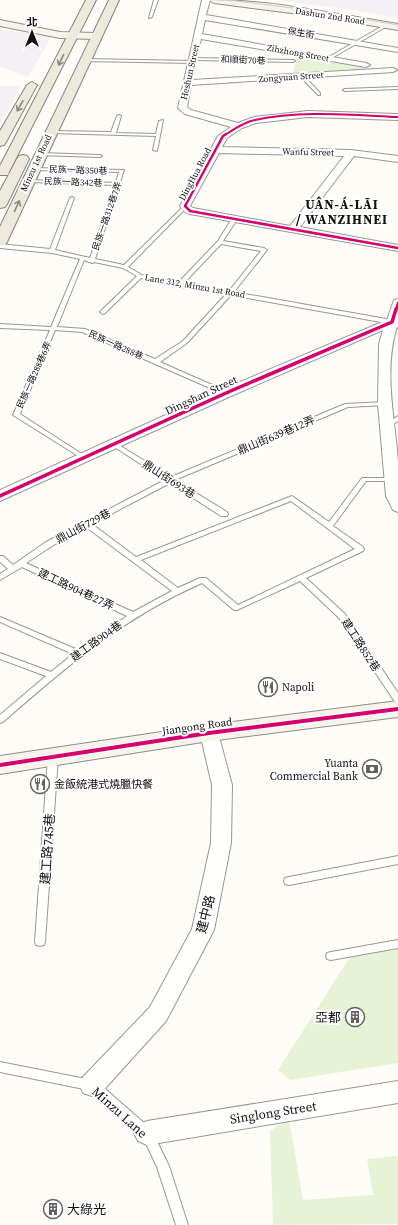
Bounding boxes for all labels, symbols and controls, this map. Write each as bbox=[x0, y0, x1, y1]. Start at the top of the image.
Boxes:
street label: Dashun 2nd Road bbox=[294, 5, 366, 27]
north arrow bbox=[12, 12, 52, 52]
text: 北 bbox=[27, 15, 38, 30]
street label: 保生街 bbox=[287, 25, 315, 41]
street label: Zihzhong Street bbox=[266, 42, 330, 64]
street label: Heshun Street bbox=[178, 43, 202, 101]
one-way arrow bbox=[57, 53, 64, 65]
street label: 和順街70巷 bbox=[220, 53, 266, 67]
street label: Zongyuan Street bbox=[258, 69, 324, 85]
one-way arrow bbox=[16, 100, 24, 112]
street label: Minzu 1st Road bbox=[18, 133, 54, 193]
street label: DingHua Road bbox=[176, 145, 214, 203]
street label: Wanfu Street bbox=[282, 146, 334, 158]
street label: 民族一路350巷 bbox=[49, 163, 107, 177]
street label: 民族一路342巷 bbox=[44, 175, 102, 189]
street label: 民族一路312巷7弄 bbox=[90, 180, 124, 252]
district label: UÂN-Á-LĀI / WANZIHNEI bbox=[296, 196, 388, 228]
one-way arrow bbox=[14, 201, 21, 213]
street label: Lane 312, Minzu 1st Road bbox=[144, 271, 246, 301]
street label: 民族一路288巷 bbox=[87, 328, 145, 362]
street label: 民族一路288巷6弄 bbox=[14, 340, 54, 410]
street label: Dingshan Street bbox=[163, 372, 240, 419]
street label: 鼎山街639巷12弄 bbox=[235, 412, 317, 458]
street label: 鼎山街693巷 bbox=[139, 457, 198, 502]
street label: 鼎山街729巷 bbox=[53, 506, 113, 547]
street label: 建工路904巷27弄 bbox=[35, 565, 116, 614]
street label: 建工路852巷 bbox=[338, 616, 383, 675]
street label: 建工路904巷 bbox=[67, 618, 125, 665]
restaurant icon: Napoli bbox=[257, 676, 279, 698]
place label: Napoli bbox=[282, 680, 314, 695]
street label: Jiangong Road bbox=[160, 714, 234, 739]
place label: Yuanta Commercial Bank bbox=[270, 756, 359, 784]
bank icon: Yuanta Commercial Bank bbox=[361, 758, 383, 780]
restaurant icon: 金飯統港式燒臘快餐 bbox=[29, 773, 51, 795]
place label: 金飯統港式燒臘快餐 bbox=[54, 777, 153, 792]
street label: 建工路745巷 bbox=[37, 813, 58, 885]
street label: 建中路 bbox=[193, 893, 218, 935]
building icon: 亞都 bbox=[344, 1006, 366, 1028]
place label: 亞都 bbox=[315, 1009, 341, 1026]
street label: Minzu Lane bbox=[88, 1083, 151, 1142]
street label: Singlong Street bbox=[229, 1097, 318, 1128]
building icon: 大綠光 bbox=[42, 1198, 64, 1220]
place label: 大綠光 bbox=[67, 1201, 106, 1218]

